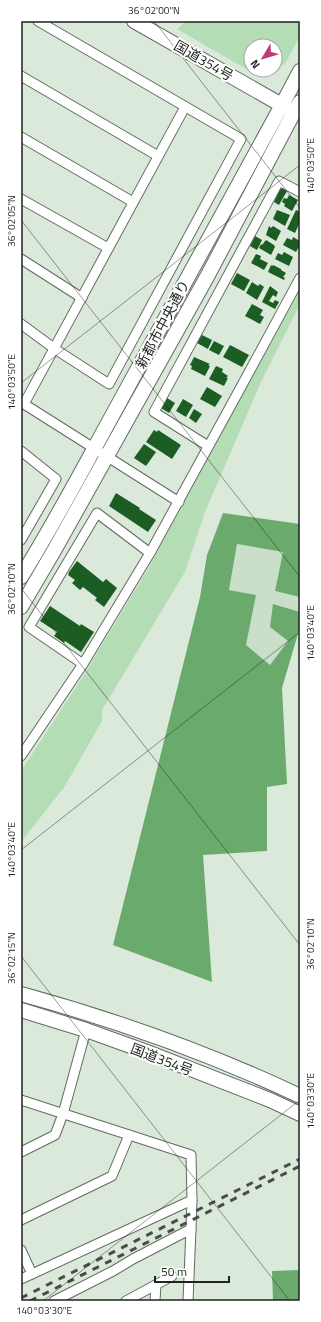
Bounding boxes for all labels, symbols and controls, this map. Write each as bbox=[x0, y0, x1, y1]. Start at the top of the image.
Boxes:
text: 36°02'00"N bbox=[128, 3, 180, 18]
street label: 国道354号 bbox=[170, 35, 238, 85]
north arrow bbox=[243, 38, 283, 78]
text: N bbox=[246, 56, 264, 72]
text: 140°03'50"E bbox=[303, 137, 318, 194]
text: 36°02'05"N bbox=[4, 195, 19, 247]
street label: 新都市中央通り bbox=[130, 276, 194, 372]
text: 140°03'50"E bbox=[4, 353, 19, 410]
text: 36°02'10"N bbox=[4, 563, 19, 615]
text: 140°03'40"E bbox=[303, 604, 318, 661]
text: 140°03'40"E bbox=[4, 821, 19, 878]
text: 36°02'10"N bbox=[303, 918, 318, 970]
text: 36°02'15"N bbox=[4, 932, 19, 984]
street label: 国道354号 bbox=[128, 1037, 196, 1081]
text: 140°03'30"E bbox=[303, 1072, 318, 1129]
scale bar bbox=[155, 1258, 229, 1284]
text: 50 m bbox=[161, 1262, 187, 1281]
text: 140°03'30"E bbox=[16, 1303, 73, 1318]

